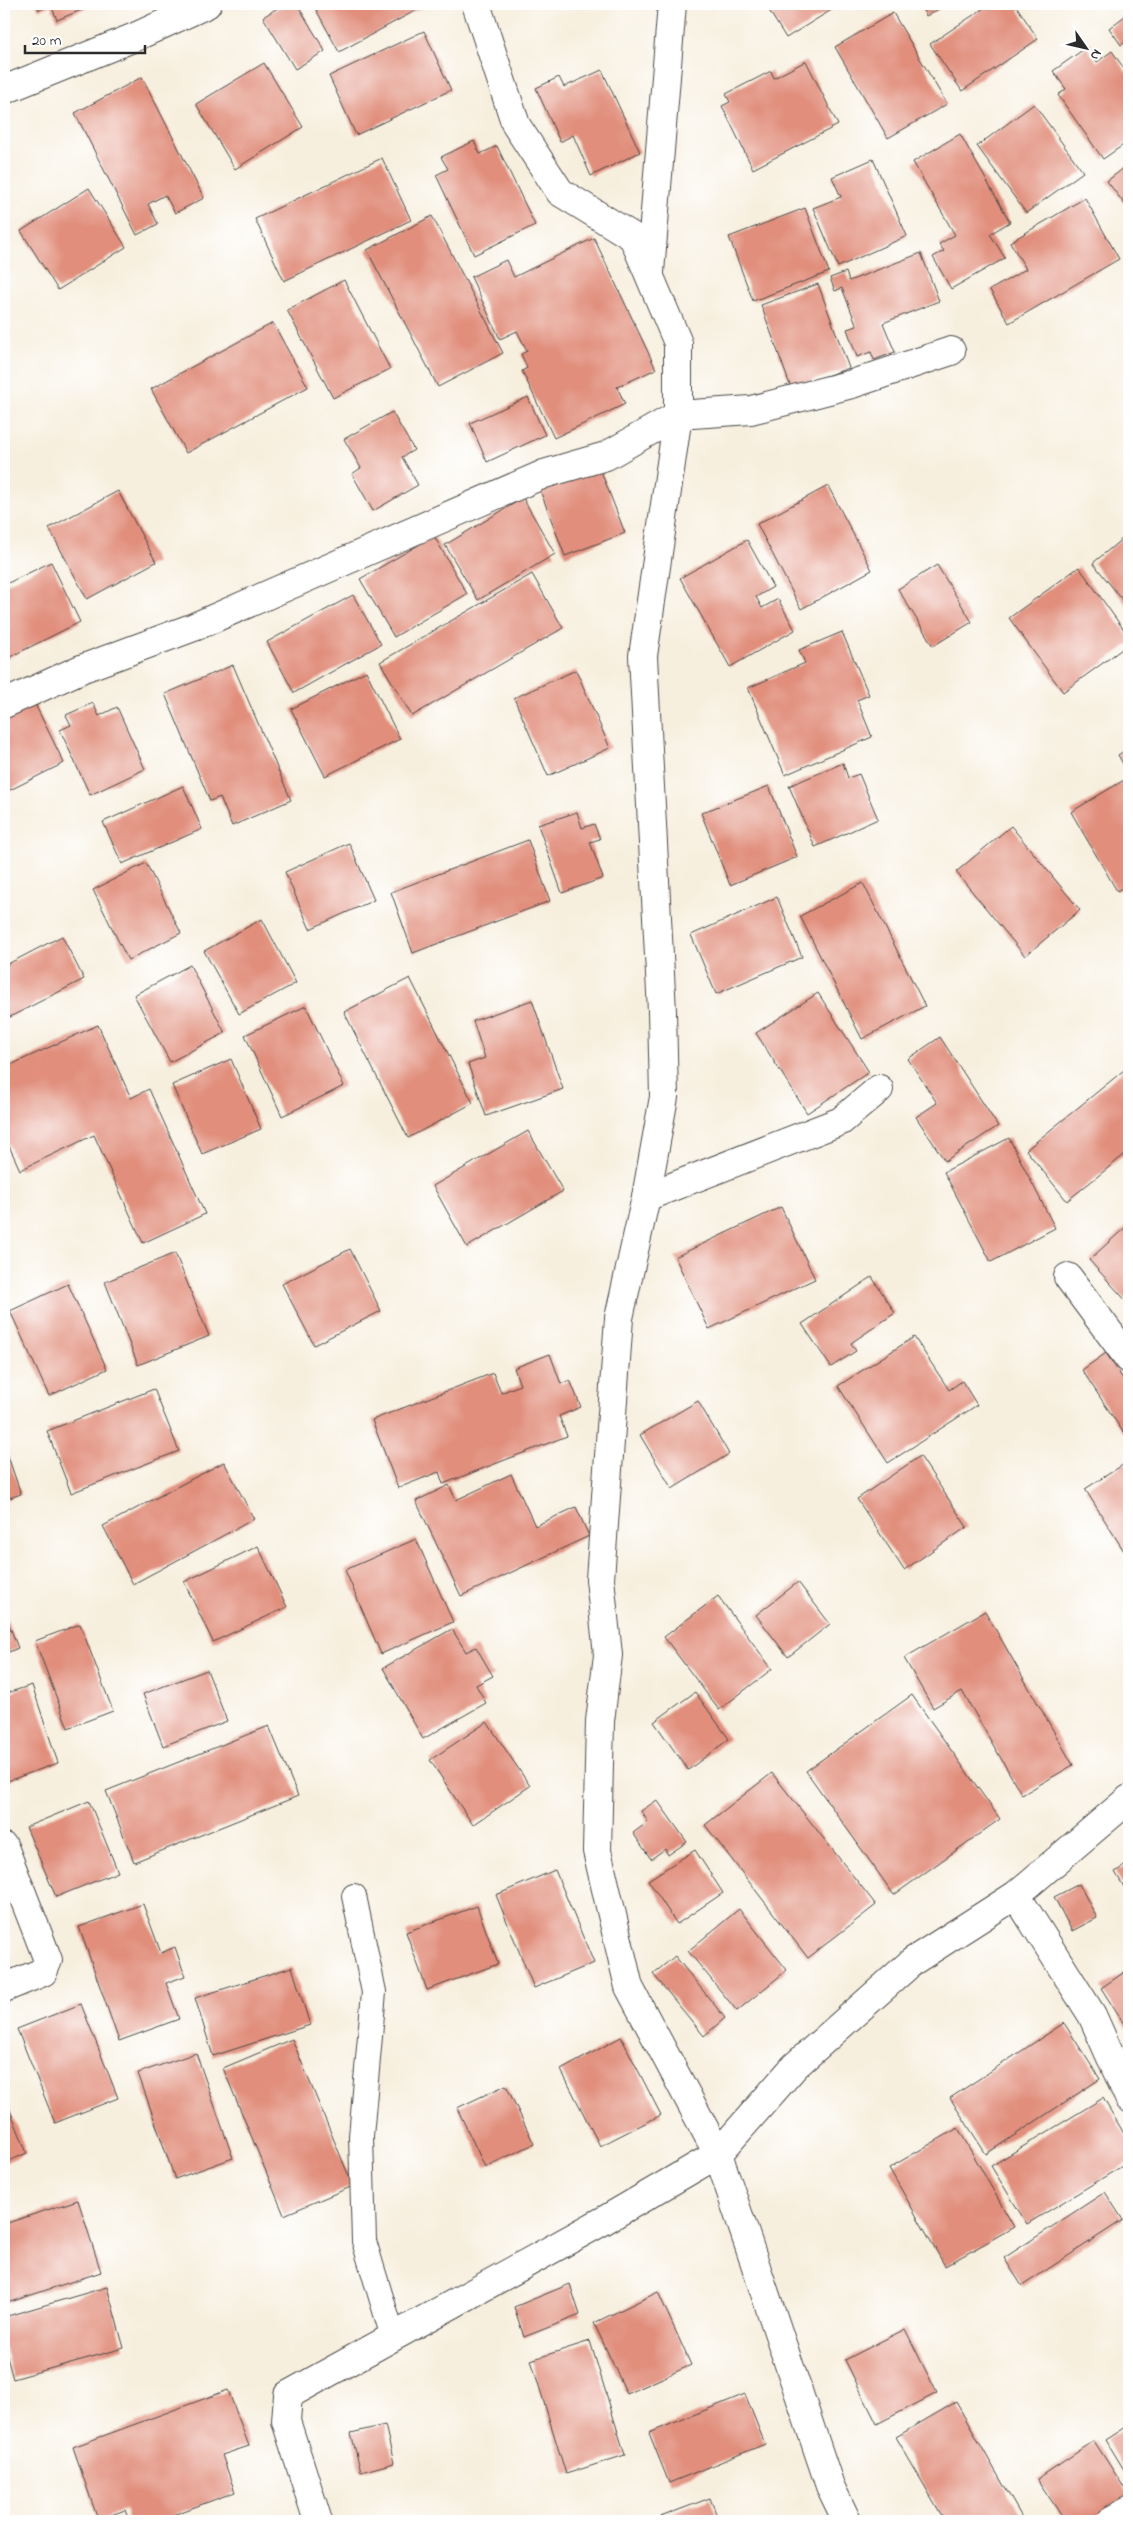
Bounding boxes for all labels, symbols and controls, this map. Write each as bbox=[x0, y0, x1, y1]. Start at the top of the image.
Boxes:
scale bar bbox=[25, 22, 145, 54]
north arrow bbox=[1060, 22, 1110, 72]
text: 20 m bbox=[32, 30, 62, 52]
text: N bbox=[1084, 45, 1107, 64]

